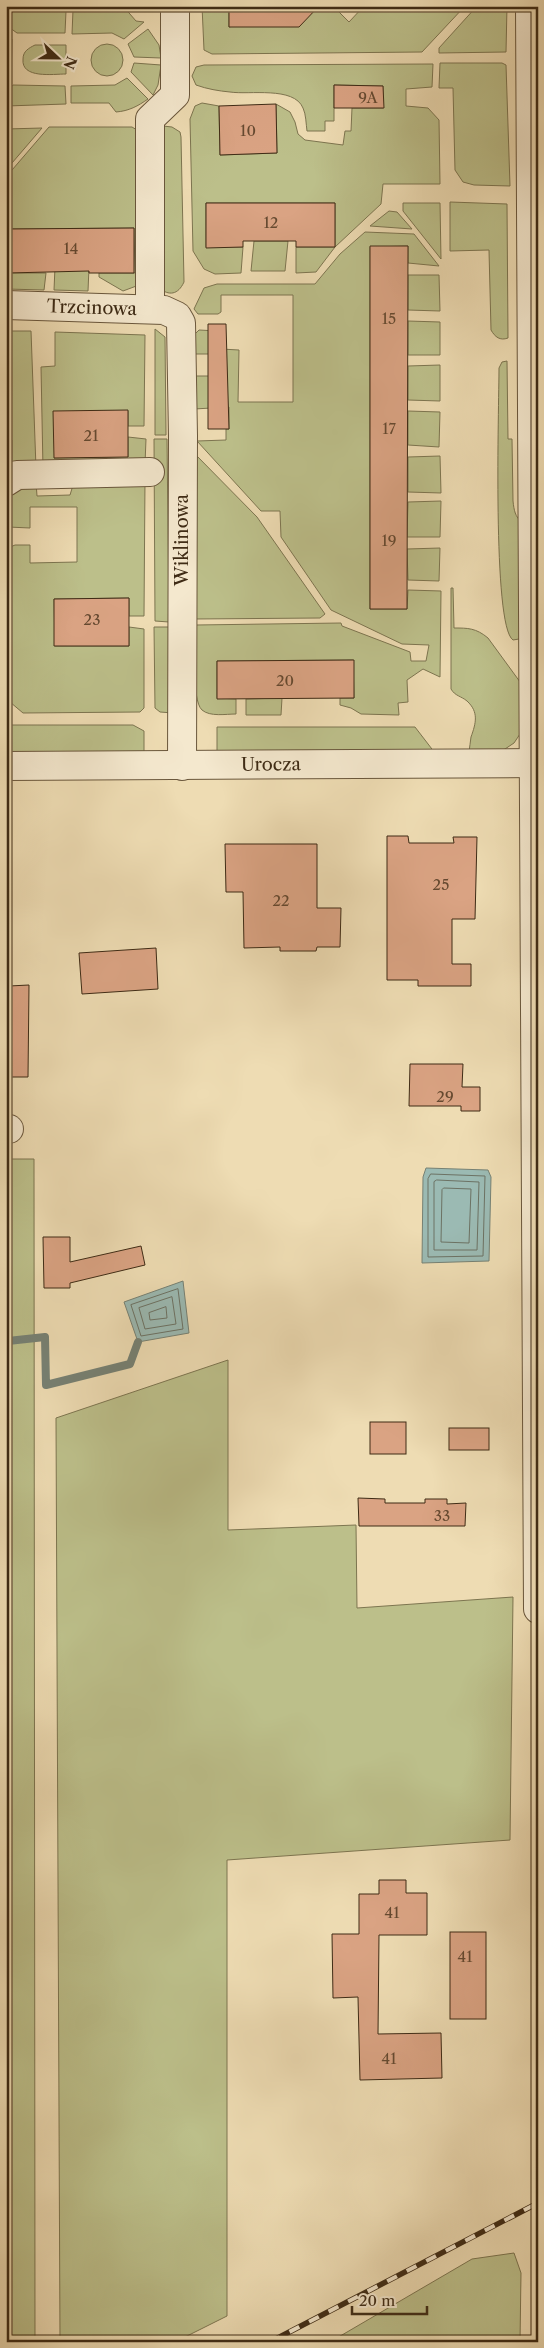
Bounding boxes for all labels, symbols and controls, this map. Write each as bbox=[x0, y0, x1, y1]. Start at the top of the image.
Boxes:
north arrow bbox=[32, 32, 82, 82]
text: N bbox=[59, 54, 81, 72]
house number: 9A bbox=[358, 88, 379, 107]
house number: 10 bbox=[240, 121, 256, 140]
house number: 12 bbox=[264, 213, 278, 232]
house number: 14 bbox=[64, 239, 78, 258]
street label: Trzcinowa bbox=[47, 295, 138, 320]
house number: 15 bbox=[382, 309, 396, 328]
house number: 17 bbox=[382, 419, 396, 438]
house number: 21 bbox=[84, 426, 99, 445]
street label: Wiklinowa bbox=[171, 493, 193, 587]
house number: 19 bbox=[381, 531, 397, 550]
house number: 23 bbox=[84, 610, 100, 629]
house number: 20 bbox=[276, 671, 294, 690]
street label: Urocza bbox=[241, 753, 302, 776]
house number: 25 bbox=[433, 875, 449, 894]
house number: 22 bbox=[272, 891, 290, 910]
house number: 29 bbox=[436, 1087, 454, 1106]
house number: 33 bbox=[434, 1506, 450, 1525]
house number: 41 bbox=[385, 1903, 400, 1922]
house number: 41 bbox=[458, 1947, 473, 1966]
house number: 41 bbox=[382, 2049, 397, 2068]
scale bar bbox=[352, 2283, 426, 2315]
text: 20 m bbox=[359, 2291, 395, 2310]

